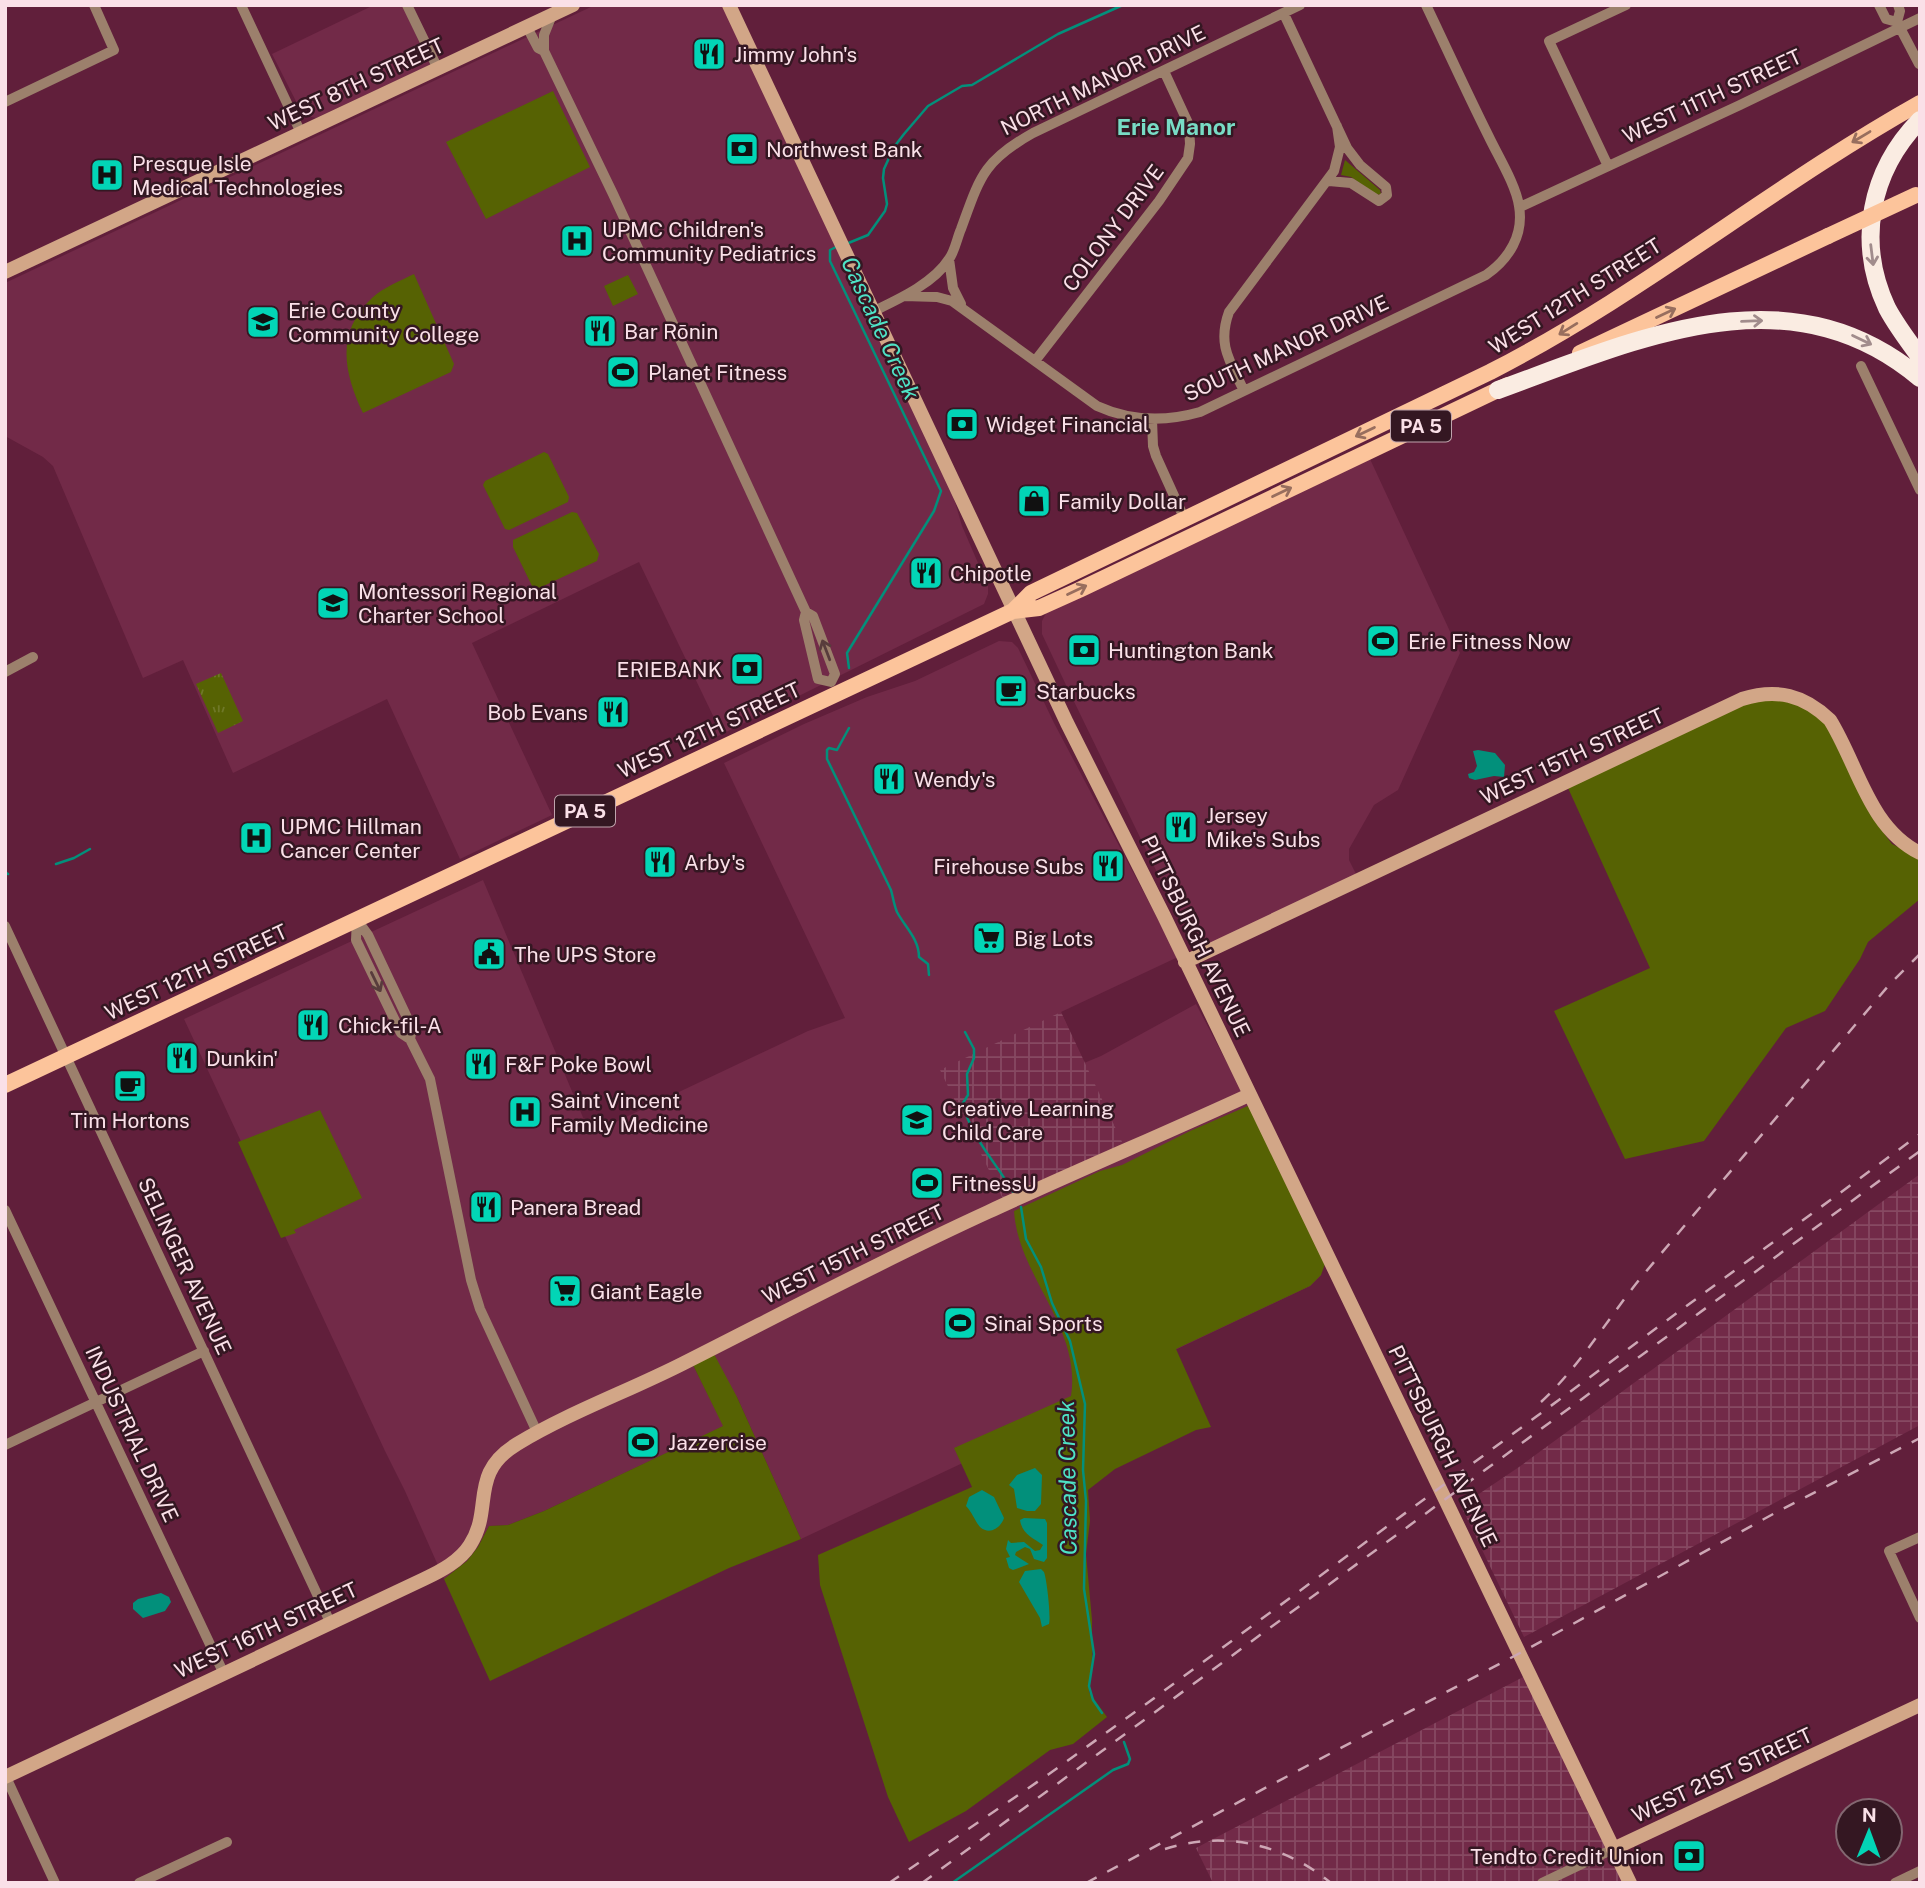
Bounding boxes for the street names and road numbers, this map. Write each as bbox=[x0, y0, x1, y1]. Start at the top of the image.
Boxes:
street label: NORTH MANOR DRIVE bbox=[996, 19, 1210, 141]
street label: WEST 8TH STREET bbox=[264, 32, 448, 136]
street label: WEST 11TH STREET bbox=[1619, 44, 1805, 148]
street label: COLONY DRIVE bbox=[1057, 160, 1169, 296]
street label: WEST 12TH STREET bbox=[1484, 233, 1666, 359]
street label: SOUTH MANOR DRIVE bbox=[1180, 290, 1392, 406]
road number: PA 5 bbox=[1391, 410, 1451, 442]
street label: WEST 12TH STREET bbox=[614, 677, 804, 783]
street label: WEST 15TH STREET bbox=[1476, 703, 1668, 809]
road number: PA 5 bbox=[555, 796, 615, 826]
street label: PITTSBURGH AVENUE bbox=[1136, 831, 1256, 1041]
street label: WEST 12TH STREET bbox=[101, 919, 291, 1025]
street label: SELINGER AVENUE bbox=[133, 1174, 237, 1358]
street label: WEST 15TH STREET bbox=[758, 1199, 948, 1309]
street label: PITTSBURGH AVENUE bbox=[1383, 1341, 1503, 1551]
street label: INDUSTRIAL DRIVE bbox=[80, 1342, 184, 1526]
street label: WEST 16TH STREET bbox=[170, 1577, 362, 1683]
street label: WEST 21ST STREET bbox=[1628, 1722, 1816, 1828]

